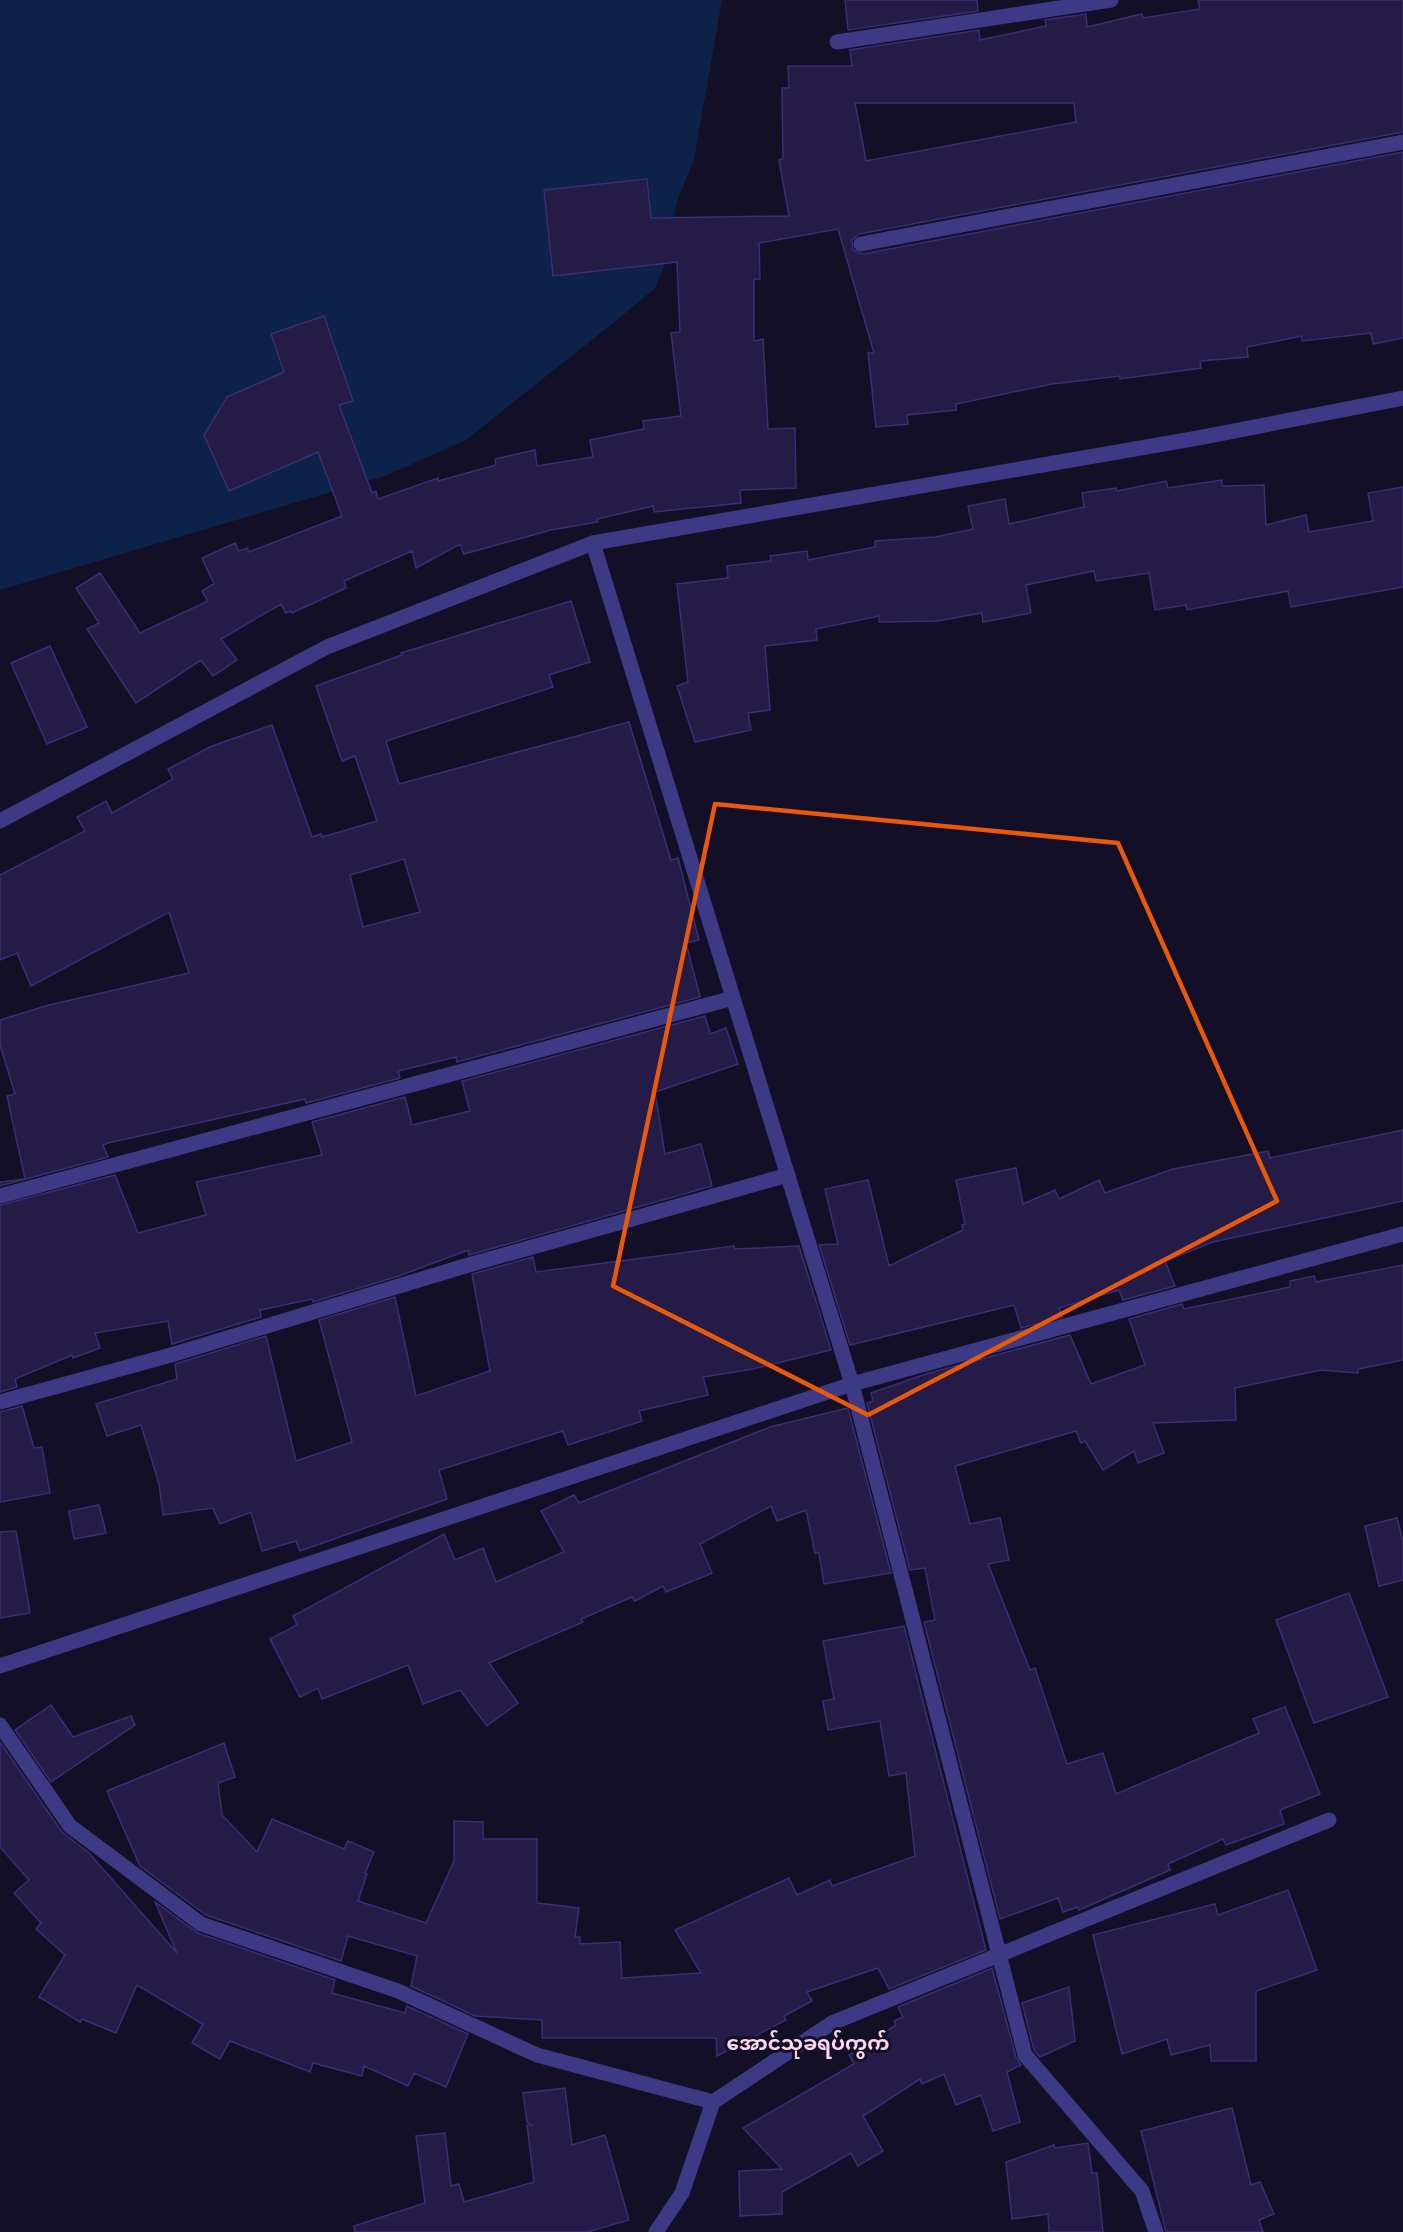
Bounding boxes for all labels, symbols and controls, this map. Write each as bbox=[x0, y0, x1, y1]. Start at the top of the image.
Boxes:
district label: အောင်သုခရပ်ကွက် bbox=[727, 2030, 889, 2059]

